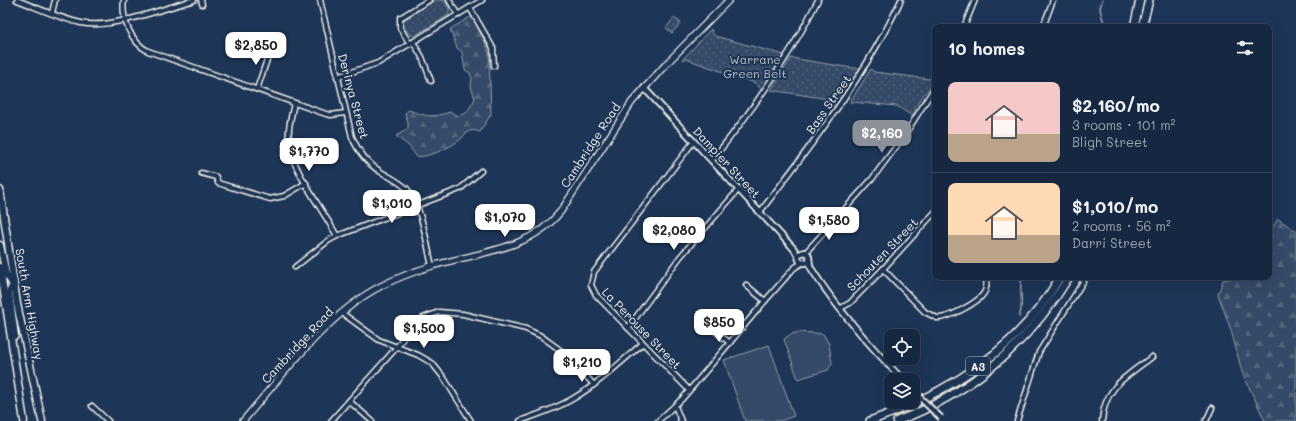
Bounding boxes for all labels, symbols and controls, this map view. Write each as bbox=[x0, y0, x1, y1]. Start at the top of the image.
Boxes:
pin: $2,850 bbox=[223, 32, 289, 66]
text: $2,850 bbox=[234, 36, 278, 53]
text: 10 homes bbox=[948, 37, 1025, 59]
icon: filters bbox=[1234, 37, 1256, 59]
park label: Warrane Green Belt bbox=[723, 51, 787, 81]
street label: Derinya Street bbox=[335, 52, 373, 140]
street label: Bass Street bbox=[802, 71, 854, 137]
text: $2,160/mo bbox=[1072, 94, 1160, 116]
icon: home bbox=[980, 98, 1028, 146]
street label: Cambridge Road bbox=[556, 99, 624, 191]
text: 3 rooms · 101 m² bbox=[1072, 116, 1175, 133]
pin: $2,160 bbox=[849, 120, 915, 154]
street label: Dampier Street bbox=[690, 123, 764, 201]
text: $2,160 bbox=[861, 124, 903, 141]
text: Bligh Street bbox=[1072, 133, 1148, 150]
pin: $1,770 bbox=[276, 138, 342, 172]
text: $1,770 bbox=[289, 142, 329, 159]
pin: $1,010 bbox=[359, 190, 425, 224]
text: $1,010 bbox=[372, 194, 412, 211]
text: $1,010/mo bbox=[1072, 195, 1158, 217]
icon: home bbox=[980, 199, 1028, 247]
pin: $1,070 bbox=[472, 204, 538, 238]
pin: $1,580 bbox=[796, 207, 862, 241]
text: $1,070 bbox=[484, 208, 526, 225]
text: $1,580 bbox=[808, 211, 850, 228]
street label: Schouten Street bbox=[843, 214, 921, 294]
pin: $2,080 bbox=[641, 217, 707, 251]
text: 2 rooms · 56 m² bbox=[1072, 217, 1171, 234]
text: $2,080 bbox=[652, 221, 696, 238]
text: Darri Street bbox=[1072, 234, 1152, 251]
street label: South Arm Highway bbox=[12, 247, 48, 361]
street label: La Perouse Street bbox=[599, 284, 685, 372]
street label: Cambridge Road bbox=[257, 303, 337, 387]
pin: $850 bbox=[695, 309, 743, 343]
text: $850 bbox=[703, 313, 735, 330]
pin: $1,500 bbox=[391, 315, 457, 349]
text: $1,500 bbox=[403, 319, 445, 336]
map controls bbox=[884, 329, 920, 409]
button: locate bbox=[884, 329, 920, 365]
pin: $1,210 bbox=[549, 349, 615, 383]
text: $1,210 bbox=[562, 353, 602, 370]
road number: A3 bbox=[966, 357, 990, 375]
button: layers bbox=[884, 373, 920, 409]

